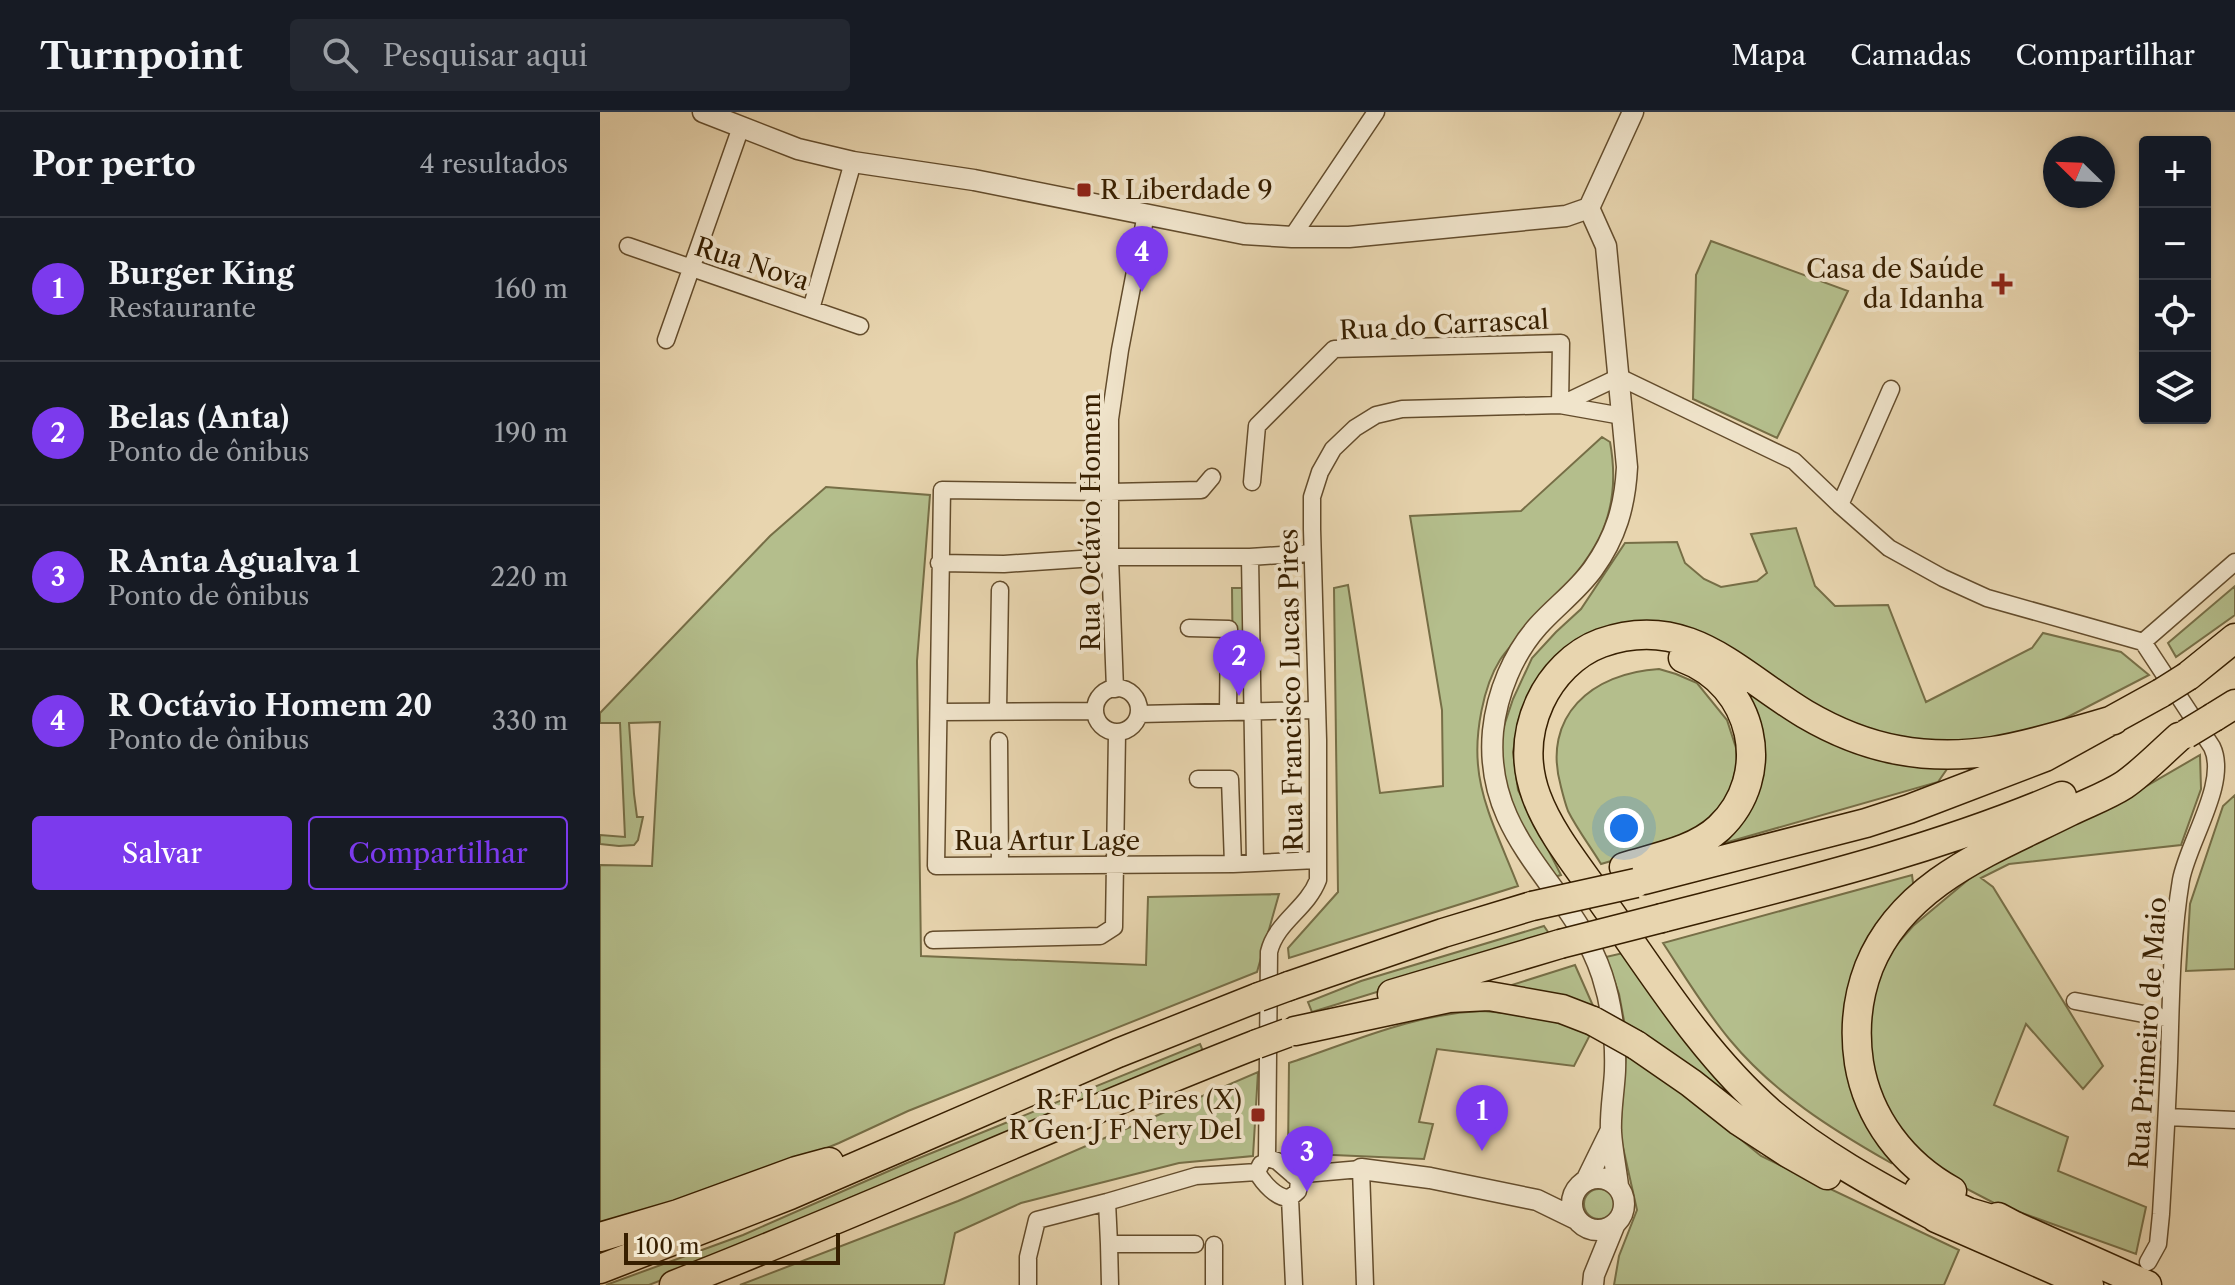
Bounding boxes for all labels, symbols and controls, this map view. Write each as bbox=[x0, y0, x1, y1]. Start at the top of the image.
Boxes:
search box bbox=[290, 19, 850, 91]
text: Turnpoint bbox=[40, 32, 242, 79]
icon: search bbox=[318, 33, 362, 77]
text: Pesquisar aqui bbox=[382, 37, 588, 74]
text: Mapa bbox=[1731, 38, 1806, 72]
text: Camadas bbox=[1850, 38, 1972, 72]
text: Compartilhar bbox=[2016, 38, 2195, 72]
north arrow bbox=[2043, 136, 2115, 208]
map controls bbox=[2139, 136, 2211, 424]
button: + bbox=[2139, 136, 2211, 208]
text: Por perto bbox=[32, 143, 196, 185]
text: 4 resultados bbox=[420, 148, 568, 180]
place label: R Liberdade 9 bbox=[1100, 174, 1273, 206]
marker: R Liberdade 9 bbox=[1075, 181, 1093, 199]
button: − bbox=[2139, 208, 2211, 280]
pin: 4 bbox=[1116, 226, 1168, 292]
street label: Rua Nova bbox=[691, 230, 814, 298]
place label: Casa de Saúde da Idanha bbox=[1806, 253, 1984, 315]
text: Burger King bbox=[108, 255, 294, 292]
text: 1 bbox=[52, 273, 64, 305]
text: 160 m bbox=[494, 273, 568, 305]
marker: Casa de Saúde da Idanha bbox=[1991, 273, 2013, 295]
button: locate bbox=[2139, 280, 2211, 352]
text: Restaurante bbox=[108, 292, 256, 324]
street label: Rua do Carrascal bbox=[1338, 304, 1550, 346]
button: layers bbox=[2139, 352, 2211, 424]
street label: Rua Octávio Homem bbox=[1075, 393, 1107, 651]
text: Belas (Anta) bbox=[108, 399, 289, 436]
text: 2 bbox=[50, 417, 66, 449]
text: 190 m bbox=[494, 417, 568, 449]
text: Ponto de ônibus bbox=[108, 436, 309, 468]
street label: Rua Francisco Lucas Pires bbox=[1272, 528, 1310, 852]
text: R Anta Agualva 1 bbox=[108, 543, 360, 580]
text: 3 bbox=[51, 561, 65, 593]
text: 220 m bbox=[490, 561, 568, 593]
text: Ponto de ônibus bbox=[108, 580, 309, 612]
pin: 2 bbox=[1213, 630, 1265, 696]
text: R Octávio Homem 20 bbox=[108, 687, 432, 724]
text: 4 bbox=[50, 705, 66, 737]
text: 330 m bbox=[492, 705, 568, 737]
text: Ponto de ônibus bbox=[108, 724, 309, 756]
your location bbox=[1604, 808, 1644, 848]
button: Salvar bbox=[32, 816, 292, 890]
button: Compartilhar bbox=[308, 816, 568, 890]
street label: Rua Artur Lage bbox=[954, 825, 1140, 857]
street label: Rua Primeiro de Maio bbox=[2123, 896, 2173, 1170]
place label: R F Luc Pires (X) R Gen J F Nery Del bbox=[1009, 1084, 1242, 1146]
pin: 1 bbox=[1456, 1085, 1508, 1151]
marker: R F Luc Pires (X) R Gen J F Nery Del bbox=[1249, 1106, 1267, 1124]
pin: 3 bbox=[1281, 1126, 1333, 1192]
scale bar bbox=[624, 1229, 840, 1265]
text: 100 m bbox=[636, 1233, 699, 1260]

